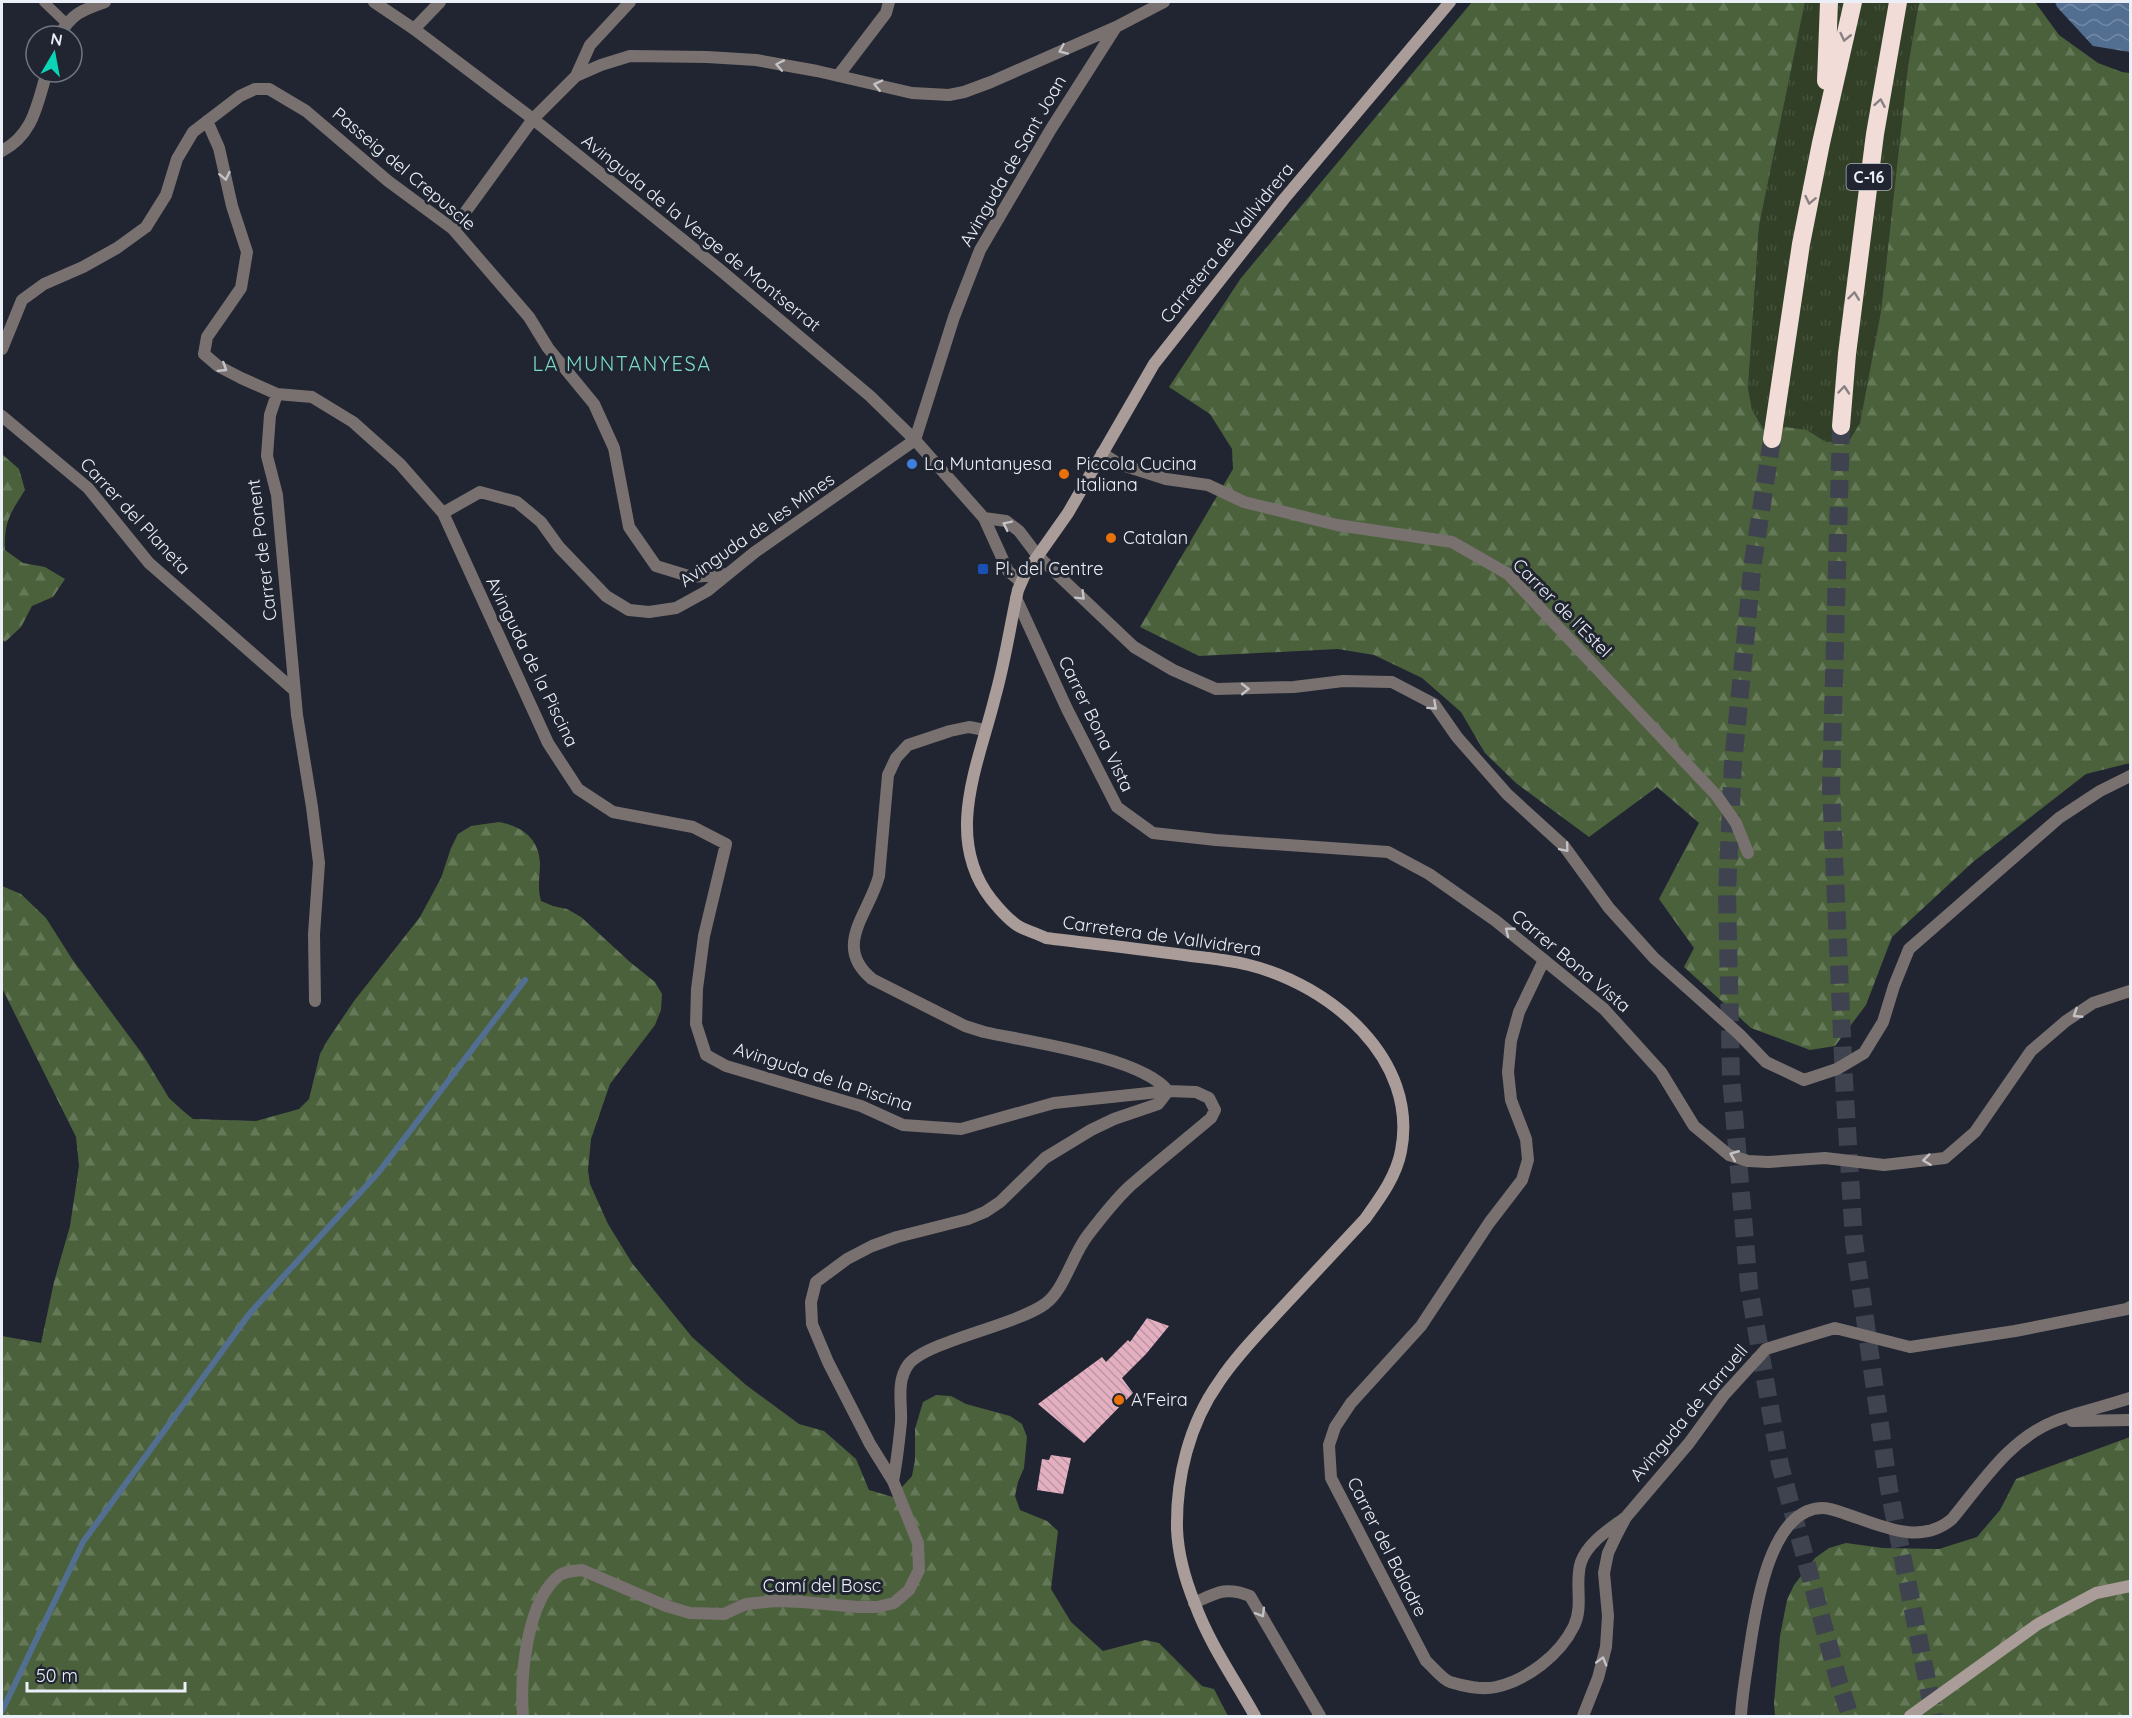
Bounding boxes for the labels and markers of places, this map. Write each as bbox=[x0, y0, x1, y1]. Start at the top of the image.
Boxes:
place label: La Muntanyesa bbox=[924, 452, 1052, 475]
place label: Piccola Cucina Italiana bbox=[1076, 452, 1197, 496]
marker: La Muntanyesa bbox=[905, 457, 919, 471]
marker: Piccola Cucina Italiana bbox=[1057, 467, 1071, 481]
place label: Catalan bbox=[1123, 526, 1188, 549]
marker: Catalan bbox=[1104, 531, 1118, 545]
place label: Pl. del Centre bbox=[995, 557, 1103, 580]
marker: Pl. del Centre bbox=[976, 562, 990, 576]
place label: A'Feira bbox=[1131, 1388, 1188, 1411]
marker: A'Feira bbox=[1112, 1393, 1126, 1407]

